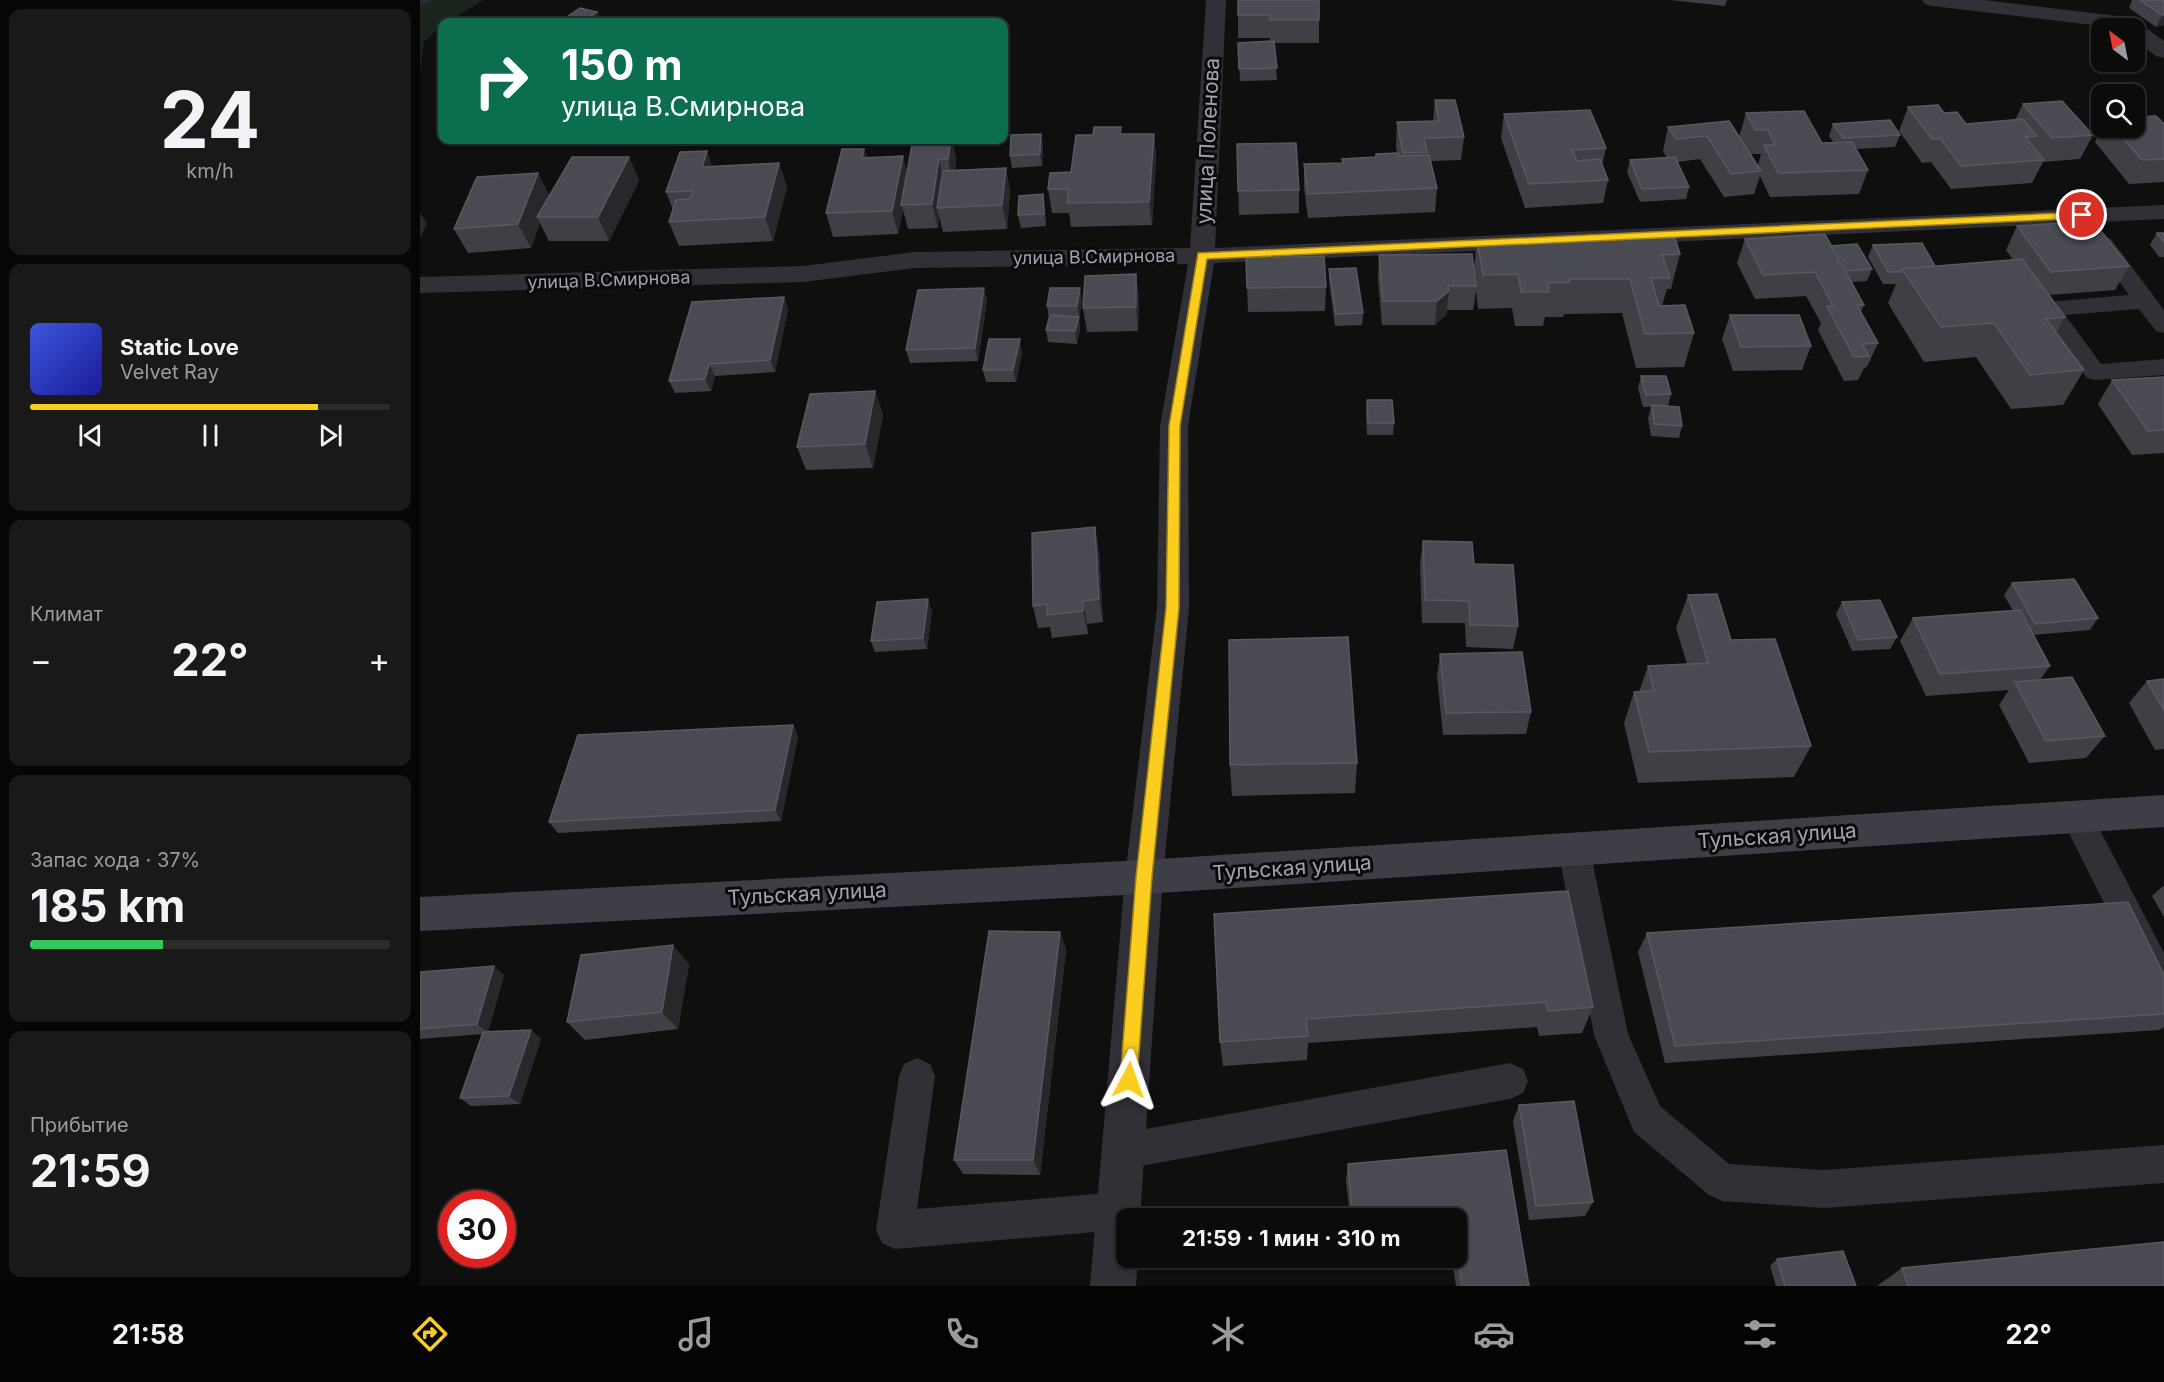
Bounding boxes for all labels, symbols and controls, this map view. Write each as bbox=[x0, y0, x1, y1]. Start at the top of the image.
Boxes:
north arrow bbox=[2091, 18, 2145, 72]
map controls bbox=[2091, 18, 2145, 138]
text: 150 m bbox=[561, 39, 683, 90]
icon: right bbox=[462, 42, 540, 120]
street label: улица Поленова bbox=[1191, 57, 1224, 225]
text: 24 bbox=[160, 72, 260, 167]
button: search bbox=[2091, 84, 2145, 138]
text: улица В.Смирнова bbox=[561, 90, 805, 123]
text: km/h bbox=[186, 159, 234, 183]
pin bbox=[2056, 189, 2107, 240]
icon: arrive bbox=[2065, 198, 2098, 231]
street label: улица В.Смирнова bbox=[1012, 245, 1176, 268]
street label: улица В.Смирнова bbox=[527, 266, 691, 293]
text: Static Love bbox=[120, 334, 239, 360]
text: Velvet Ray bbox=[120, 360, 219, 384]
icon: previous bbox=[74, 419, 107, 452]
icon: pause bbox=[194, 419, 227, 452]
icon: next bbox=[314, 419, 347, 452]
text: Климат bbox=[30, 602, 103, 626]
text: 22° bbox=[171, 632, 249, 687]
text: − bbox=[30, 640, 52, 680]
text: + bbox=[368, 640, 390, 680]
street label: Тульская улица bbox=[1697, 817, 1857, 854]
text: Запас хода · 37% bbox=[30, 848, 200, 872]
street label: Тульская улица bbox=[1212, 849, 1372, 886]
street label: Тульская улица bbox=[727, 877, 887, 910]
text: 185 km bbox=[30, 878, 185, 933]
position arrow bbox=[1097, 1048, 1161, 1112]
text: Прибытие bbox=[30, 1113, 129, 1137]
text: 21:59 bbox=[30, 1143, 151, 1198]
speed limit sign: 30 bbox=[438, 1190, 516, 1268]
text: 21:59 · 1 мин · 310 m bbox=[1182, 1225, 1401, 1251]
icon: directions bbox=[409, 1313, 451, 1355]
icon: music bbox=[675, 1313, 717, 1355]
icon: phone bbox=[941, 1313, 983, 1355]
icon: climate bbox=[1207, 1313, 1249, 1355]
icon: car bbox=[1473, 1313, 1515, 1355]
icon: filters bbox=[1739, 1313, 1781, 1355]
text: 21:58 bbox=[112, 1318, 185, 1351]
text: 22° bbox=[2005, 1318, 2052, 1351]

